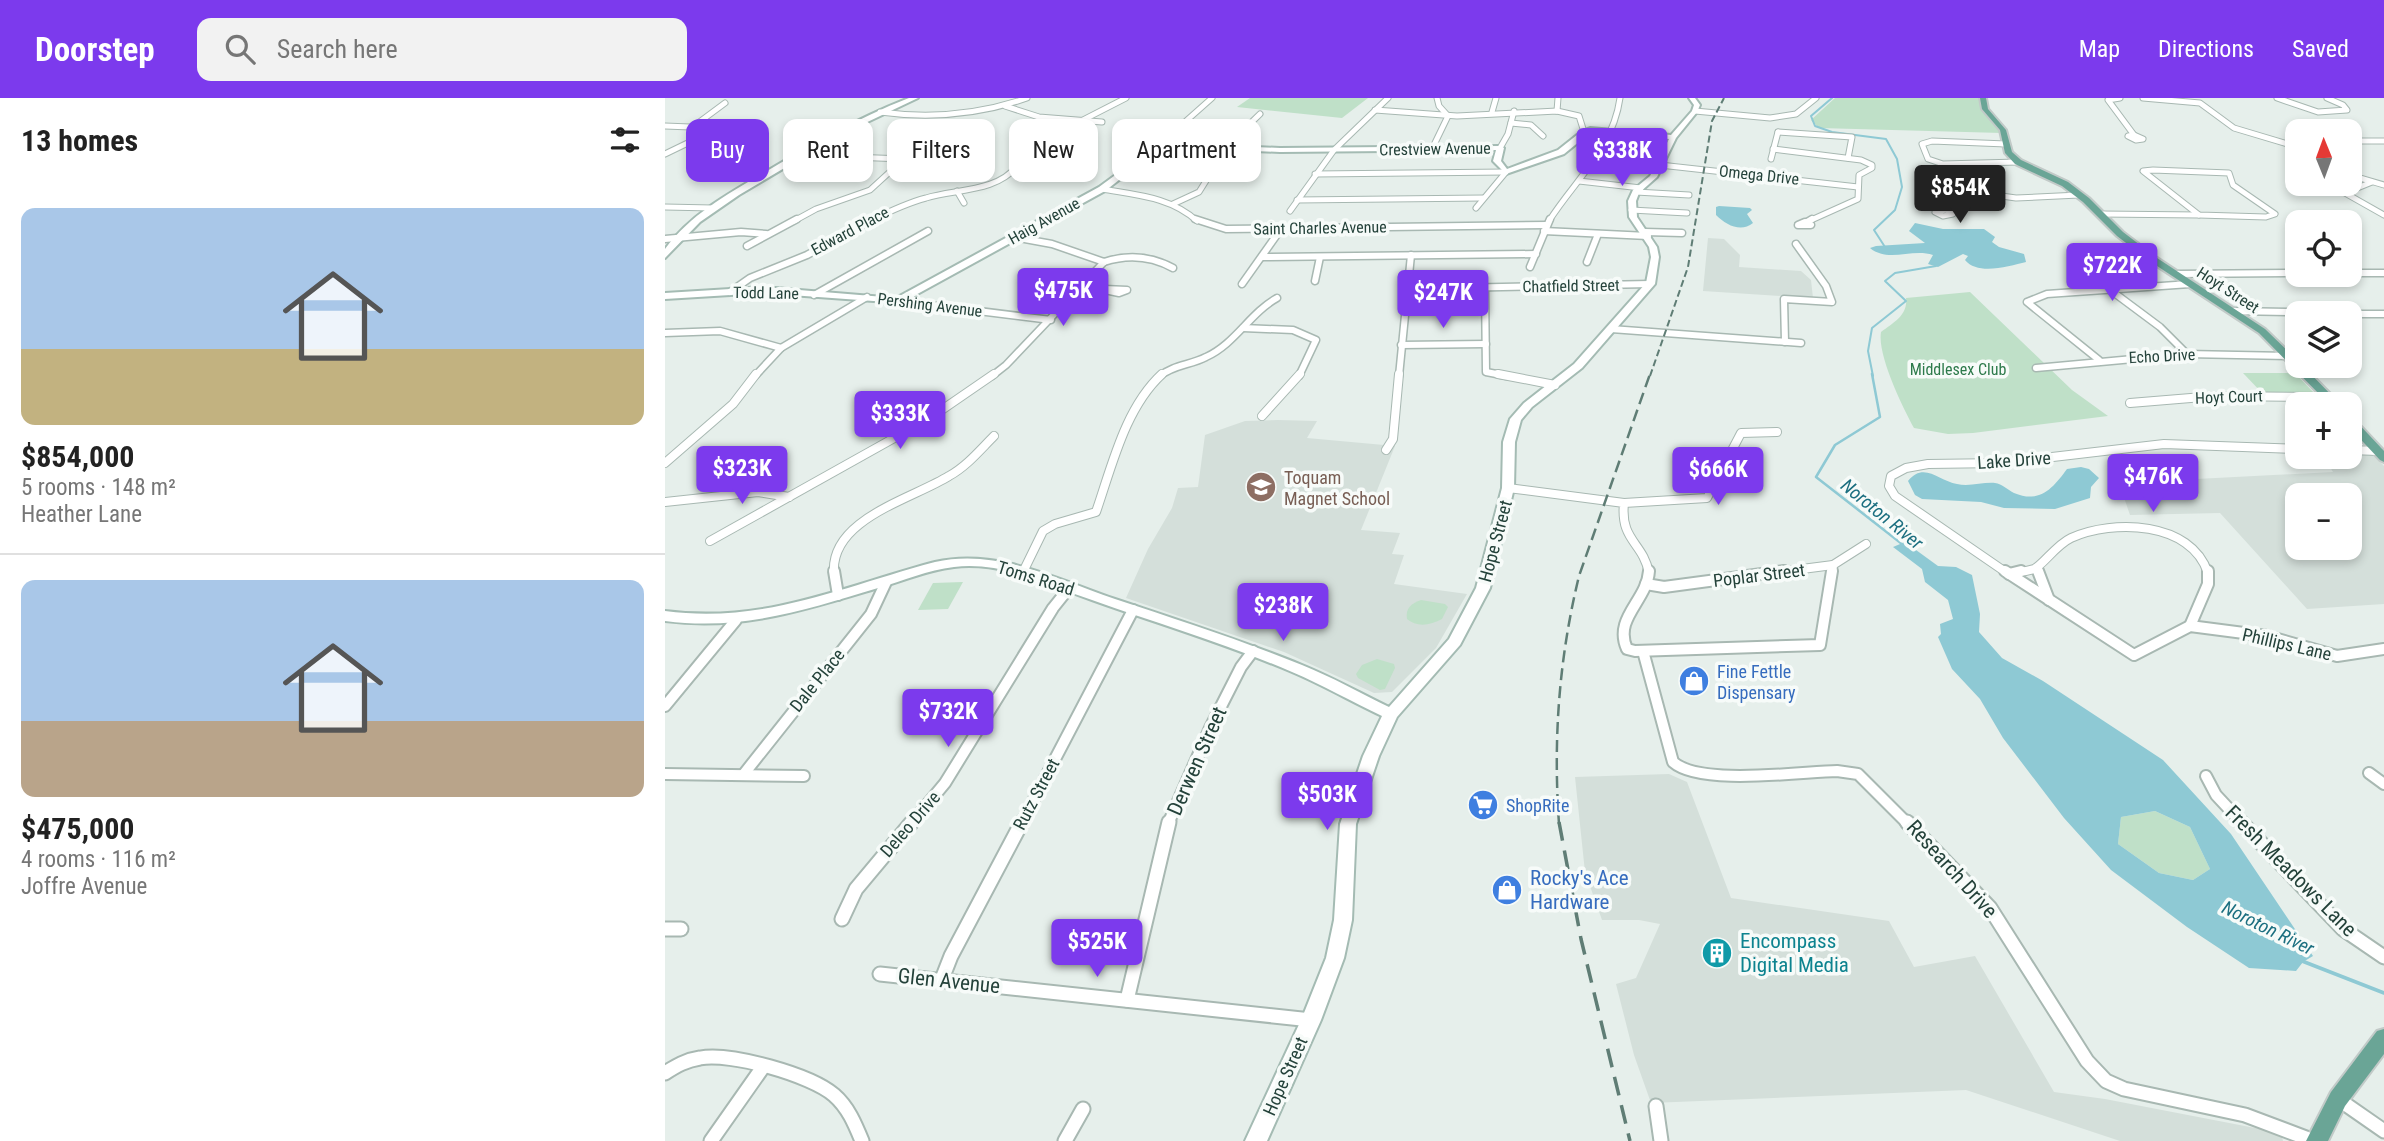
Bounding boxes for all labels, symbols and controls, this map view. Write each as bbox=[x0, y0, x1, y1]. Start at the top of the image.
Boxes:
search box bbox=[197, 18, 687, 81]
text: Doorstep bbox=[35, 30, 155, 69]
icon: search bbox=[221, 30, 259, 68]
text: Search here bbox=[277, 34, 398, 64]
text: Map bbox=[2079, 35, 2120, 63]
text: Directions bbox=[2158, 35, 2254, 63]
text: Saved bbox=[2292, 35, 2349, 63]
chip: Buy bbox=[686, 119, 769, 182]
chip: Rent bbox=[783, 119, 873, 182]
chip: Filters bbox=[887, 119, 995, 182]
chip: New bbox=[1009, 119, 1098, 182]
chip: Apartment bbox=[1112, 119, 1261, 182]
north arrow bbox=[2285, 119, 2363, 196]
map controls bbox=[2285, 119, 2362, 560]
icon: filters bbox=[606, 121, 644, 159]
text: 13 homes bbox=[21, 123, 138, 158]
pin: $338K bbox=[1573, 129, 1671, 188]
text: $338K bbox=[1592, 137, 1652, 164]
street label: Crestview Avenue bbox=[1379, 139, 1491, 159]
street label: Omega Drive bbox=[1718, 161, 1800, 189]
pin: $854K bbox=[1911, 166, 2009, 225]
text: $854K bbox=[1930, 174, 1990, 201]
street label: Haig Avenue bbox=[1005, 194, 1083, 248]
street label: Edward Place bbox=[808, 203, 892, 259]
button: locate bbox=[2285, 210, 2362, 287]
street label: Saint Charles Avenue bbox=[1253, 217, 1387, 239]
pin: $722K bbox=[2063, 244, 2161, 303]
text: $722K bbox=[2082, 252, 2142, 279]
icon: home bbox=[270, 253, 396, 379]
street label: Hoyt Street bbox=[2193, 263, 2263, 317]
pin: $475K bbox=[1014, 268, 1112, 328]
pin: $247K bbox=[1394, 271, 1492, 330]
street label: Chatfield Street bbox=[1522, 276, 1620, 296]
text: $475K bbox=[1033, 277, 1093, 304]
text: $247K bbox=[1413, 279, 1473, 306]
street label: Todd Lane bbox=[733, 283, 799, 303]
street label: Pershing Avenue bbox=[877, 289, 983, 321]
button: layers bbox=[2285, 301, 2362, 378]
street label: Echo Drive bbox=[2128, 345, 2196, 367]
park label: Middlesex Club bbox=[1910, 360, 2006, 379]
street label: Hoyt Court bbox=[2195, 386, 2263, 408]
pin: $333K bbox=[851, 392, 949, 451]
button: + bbox=[2285, 392, 2362, 469]
text: $333K bbox=[870, 400, 930, 427]
text: $854,000 bbox=[21, 439, 134, 474]
pin: $323K bbox=[693, 446, 791, 506]
street label: Lake Drive bbox=[1977, 447, 2051, 473]
pin: $666K bbox=[1669, 448, 1767, 507]
pin: $476K bbox=[2104, 454, 2202, 514]
text: $323K bbox=[712, 455, 772, 482]
text: $666K bbox=[1688, 456, 1748, 483]
text: $476K bbox=[2123, 463, 2183, 490]
place label: Toquam Magnet School bbox=[1284, 467, 1390, 509]
school or university icon: Toquam Magnet School bbox=[1244, 470, 1278, 504]
text: 5 rooms · 148 m² bbox=[21, 474, 176, 501]
water label: Noroton River bbox=[1836, 474, 1928, 554]
button: − bbox=[2285, 483, 2362, 560]
street label: Hope Street bbox=[1474, 498, 1516, 584]
text: Heather Lane bbox=[21, 501, 142, 528]
street label: Toms Road bbox=[995, 556, 1077, 600]
street label: Poplar Street bbox=[1712, 559, 1806, 591]
pin: $238K bbox=[1234, 584, 1332, 643]
text: $238K bbox=[1253, 592, 1313, 619]
street label: Phillips Lane bbox=[2240, 624, 2334, 664]
icon: home bbox=[270, 625, 396, 751]
street label: Dale Place bbox=[785, 644, 849, 716]
place label: Fine Fettle Dispensary bbox=[1717, 661, 1796, 703]
shop icon: Fine Fettle Dispensary bbox=[1677, 664, 1711, 698]
pin: $732K bbox=[899, 690, 997, 749]
text: $732K bbox=[918, 698, 978, 725]
street label: Derwen Street bbox=[1162, 703, 1232, 819]
street label: Rutz Street bbox=[1008, 755, 1064, 833]
pin: $503K bbox=[1278, 772, 1376, 832]
text: $503K bbox=[1297, 781, 1357, 808]
street label: Deleo Drive bbox=[876, 787, 944, 861]
supermarket icon: ShopRite bbox=[1466, 788, 1500, 822]
place label: ShopRite bbox=[1506, 795, 1569, 816]
street label: Fresh Meadows Lane bbox=[2221, 801, 2362, 942]
text: $475,000 bbox=[21, 811, 134, 846]
street label: Research Drive bbox=[1902, 815, 2002, 923]
text: 4 rooms · 116 m² bbox=[21, 846, 176, 873]
place label: Rocky's Ace Hardware bbox=[1530, 866, 1629, 914]
text: Joffre Avenue bbox=[21, 873, 147, 900]
shop icon: Rocky's Ace Hardware bbox=[1490, 873, 1524, 907]
water label: Noroton River bbox=[2218, 896, 2318, 960]
pin: $525K bbox=[1048, 920, 1146, 979]
text: $525K bbox=[1067, 928, 1127, 955]
place label: Encompass Digital Media bbox=[1740, 929, 1849, 977]
building icon: Encompass Digital Media bbox=[1700, 936, 1734, 970]
street label: Glen Avenue bbox=[897, 964, 1001, 998]
street label: Hope Street bbox=[1258, 1033, 1312, 1119]

